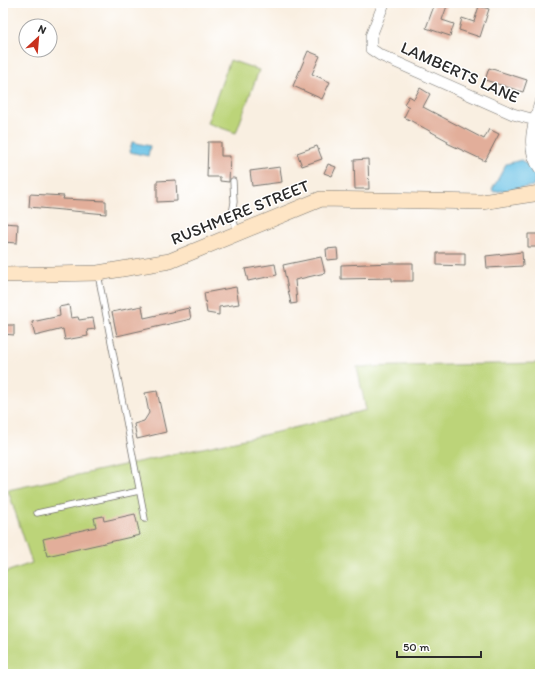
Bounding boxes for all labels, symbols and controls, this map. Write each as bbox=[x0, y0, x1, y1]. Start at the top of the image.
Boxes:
north arrow bbox=[18, 18, 58, 58]
text: N bbox=[36, 22, 48, 37]
street label: LAMBERTS LANE bbox=[398, 37, 522, 107]
street label: RUSHMERE STREET bbox=[168, 175, 313, 249]
scale bar bbox=[397, 633, 481, 659]
text: 50 m bbox=[403, 640, 429, 654]

